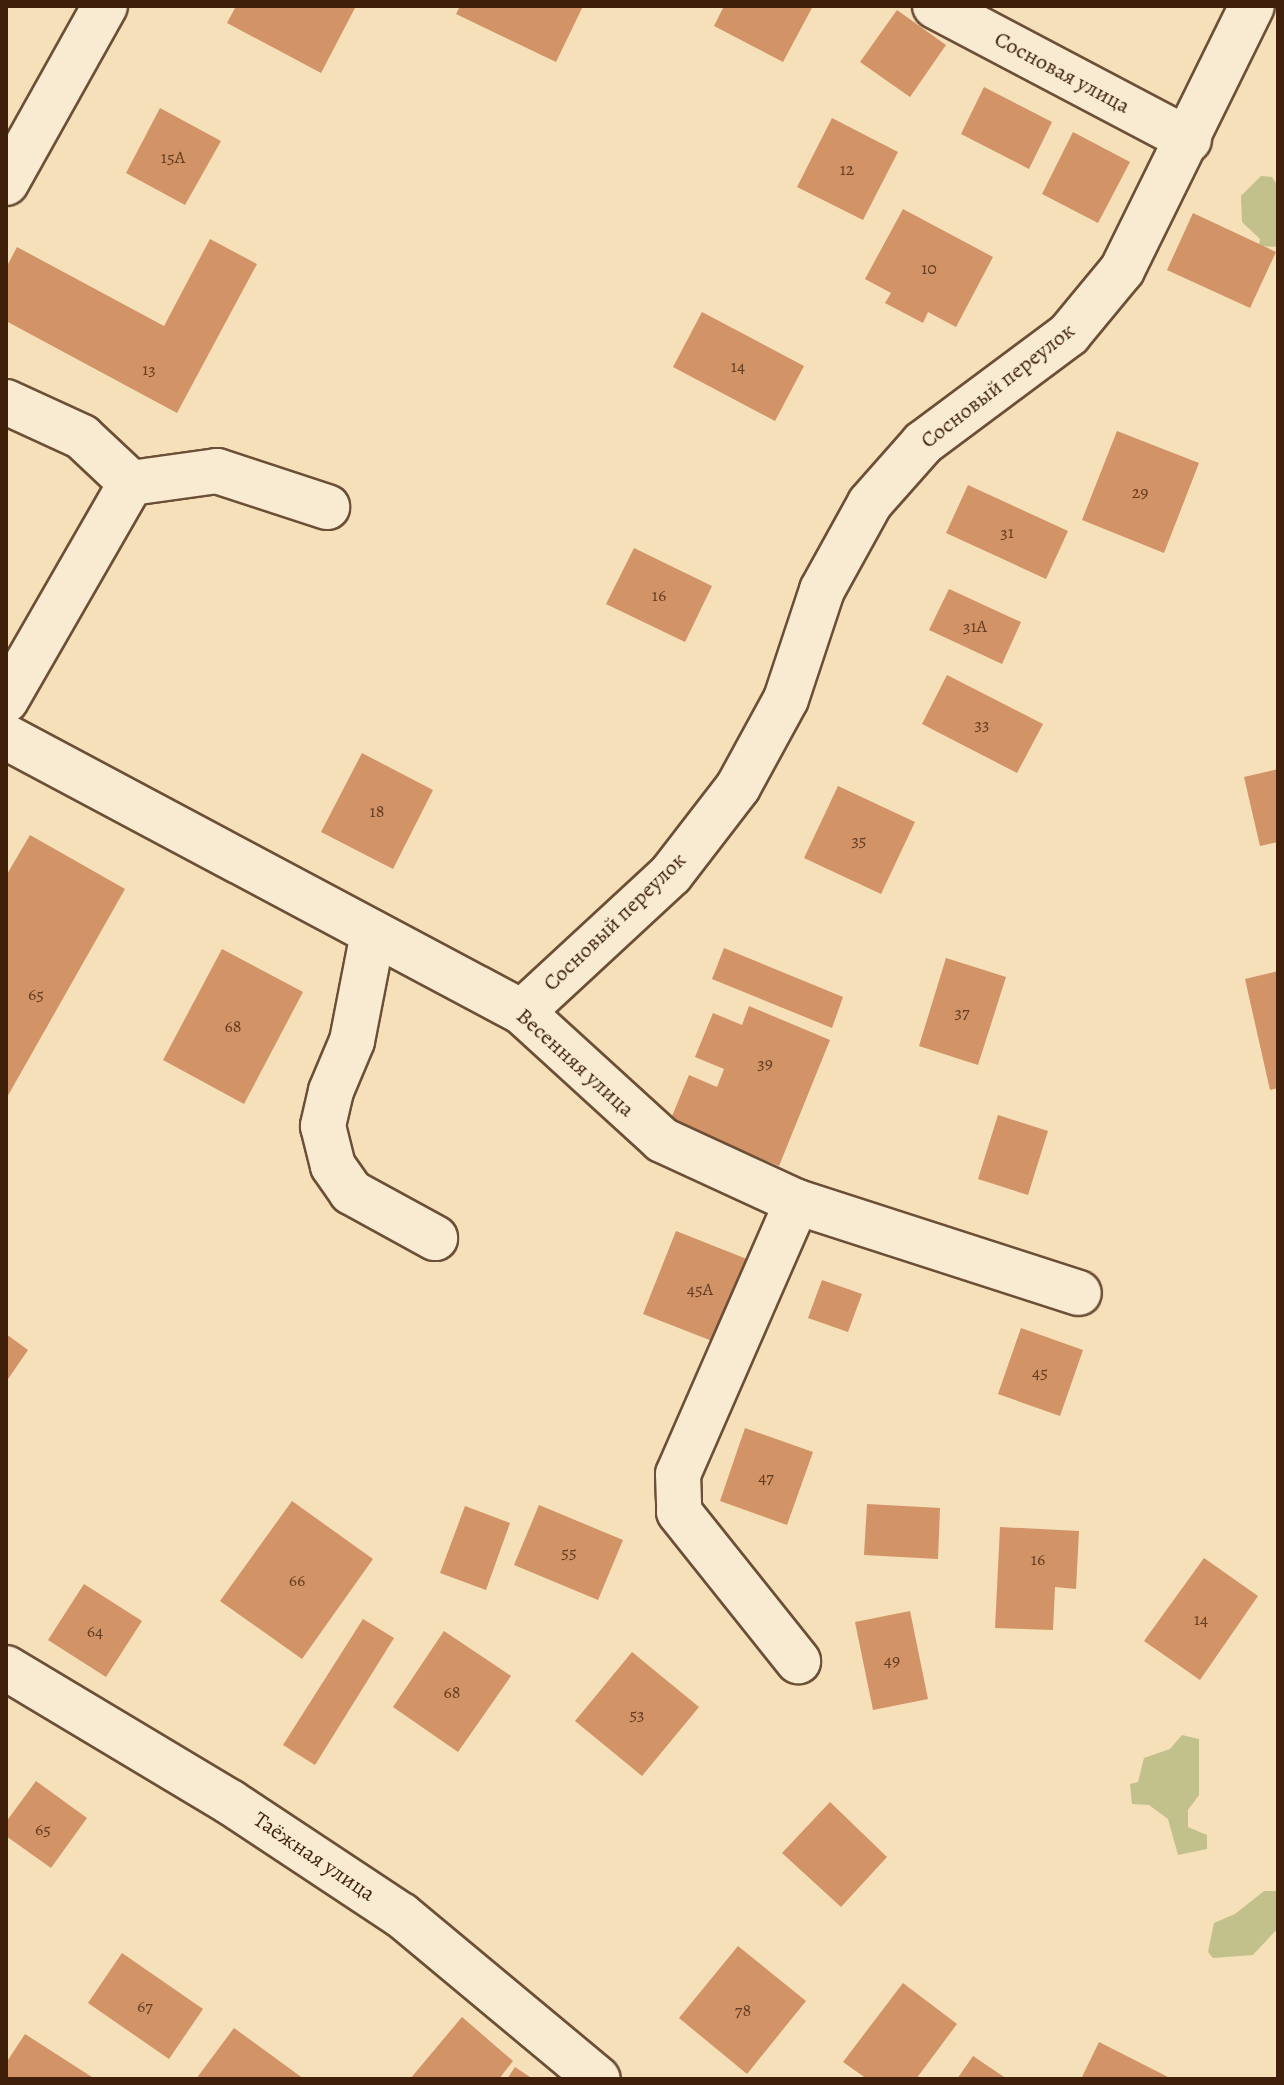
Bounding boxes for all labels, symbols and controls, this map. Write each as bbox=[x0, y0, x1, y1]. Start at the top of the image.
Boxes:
street label: Сосновая улица bbox=[990, 26, 1134, 120]
house number: 15А bbox=[161, 146, 185, 168]
house number: 12 bbox=[840, 158, 854, 180]
house number: 10 bbox=[921, 257, 937, 279]
street label: Сосновый переулок bbox=[916, 318, 1080, 454]
house number: 14 bbox=[731, 355, 745, 377]
house number: 13 bbox=[142, 358, 156, 380]
house number: 29 bbox=[1132, 481, 1148, 503]
house number: 31 bbox=[1000, 521, 1014, 543]
house number: 16 bbox=[652, 584, 666, 606]
house number: 31А bbox=[963, 615, 987, 637]
house number: 33 bbox=[975, 713, 989, 735]
house number: 18 bbox=[370, 800, 384, 822]
house number: 35 bbox=[851, 829, 867, 851]
street label: Сосновый переулок bbox=[538, 847, 692, 997]
house number: 65 bbox=[28, 983, 44, 1005]
house number: 37 bbox=[954, 1001, 970, 1023]
street label: Весенняя улица bbox=[511, 1003, 639, 1123]
house number: 68 bbox=[224, 1015, 242, 1037]
house number: 39 bbox=[757, 1052, 773, 1074]
house number: 45А bbox=[687, 1278, 713, 1300]
house number: 45 bbox=[1032, 1361, 1048, 1383]
house number: 47 bbox=[758, 1466, 774, 1488]
house number: 55 bbox=[561, 1541, 577, 1563]
house number: 16 bbox=[1031, 1548, 1045, 1570]
house number: 66 bbox=[289, 1569, 305, 1591]
house number: 14 bbox=[1194, 1608, 1208, 1630]
house number: 64 bbox=[87, 1620, 103, 1642]
house number: 49 bbox=[884, 1649, 900, 1671]
house number: 68 bbox=[443, 1681, 461, 1703]
house number: 53 bbox=[629, 1703, 645, 1725]
street label: Таёжная улица bbox=[248, 1807, 380, 1907]
house number: 65 bbox=[35, 1818, 51, 1840]
house number: 67 bbox=[137, 1995, 153, 2017]
house number: 78 bbox=[735, 1999, 751, 2021]

